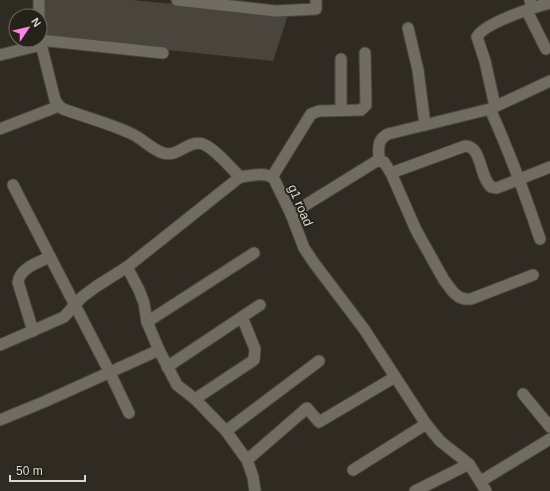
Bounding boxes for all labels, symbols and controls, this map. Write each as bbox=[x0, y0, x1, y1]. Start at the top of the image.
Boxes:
north arrow bbox=[8, 8, 48, 48]
text: N bbox=[29, 16, 43, 29]
street label: g1 road bbox=[285, 182, 316, 228]
scale bar bbox=[10, 457, 85, 483]
text: 50 m bbox=[16, 464, 43, 478]

